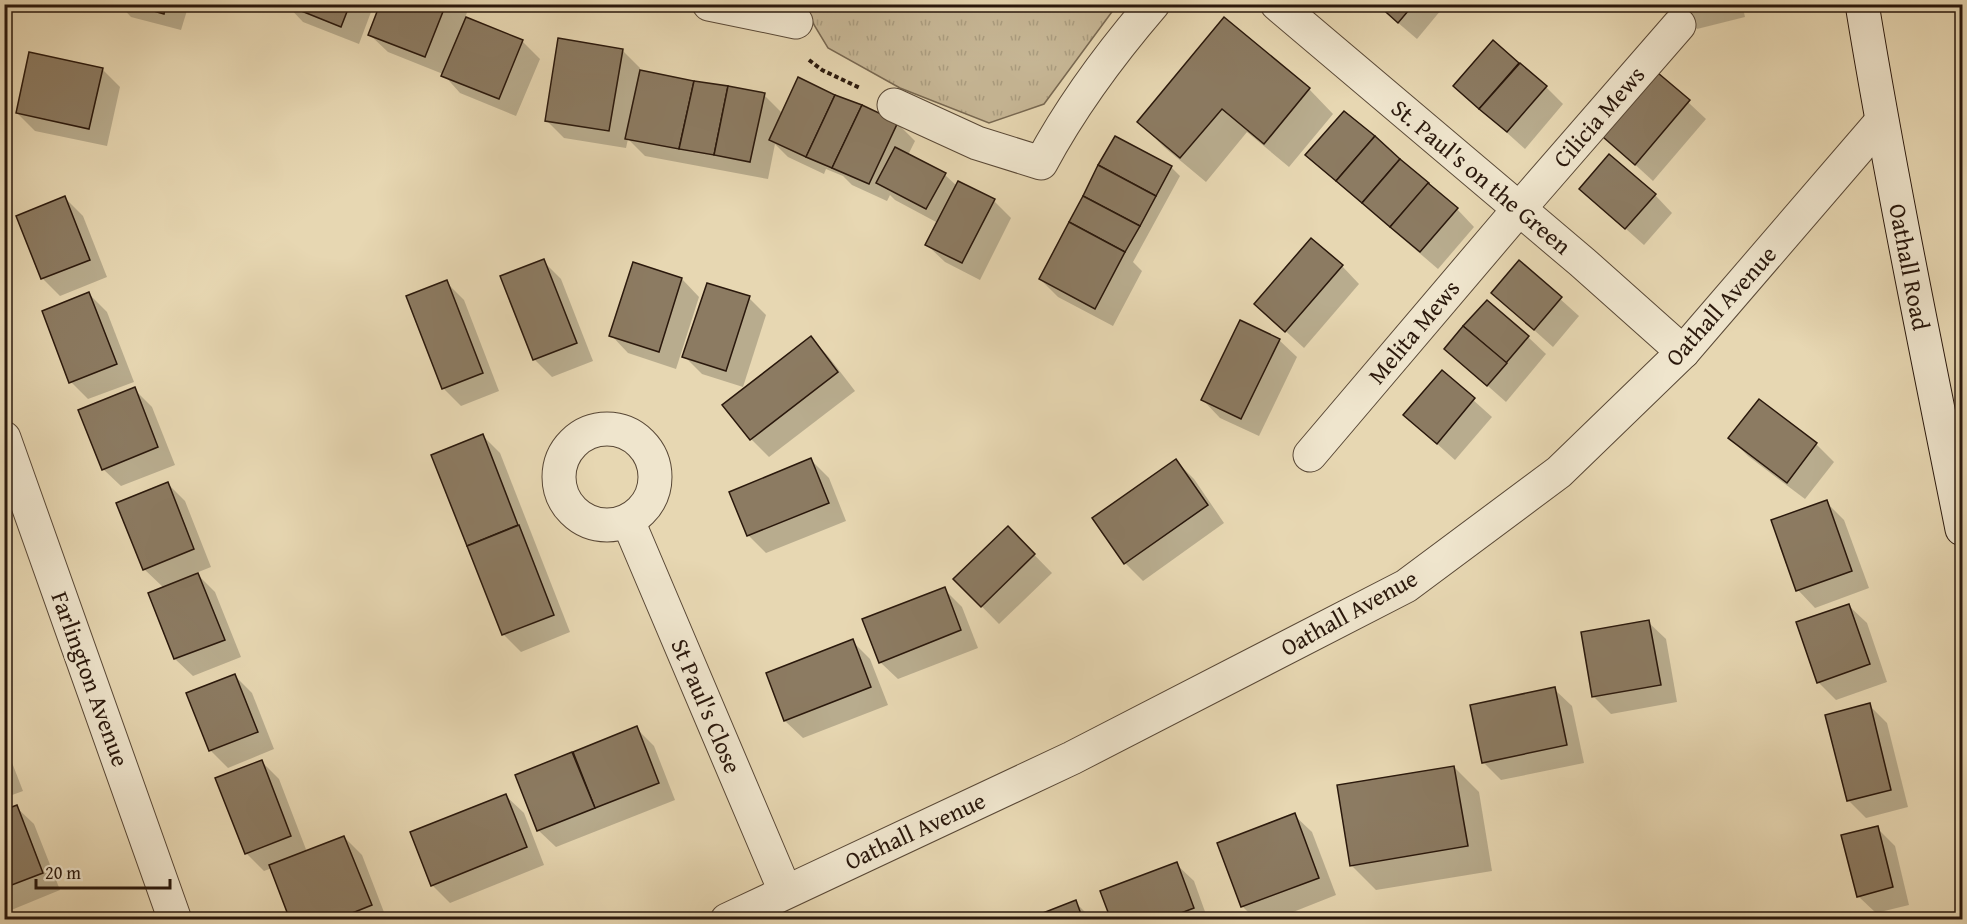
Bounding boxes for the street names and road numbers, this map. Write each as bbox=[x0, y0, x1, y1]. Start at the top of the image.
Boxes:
street label: Cilicia Mews bbox=[1544, 58, 1653, 175]
street label: St. Paul's on the Green bbox=[1384, 91, 1579, 263]
street label: Oathall Road bbox=[1880, 201, 1939, 333]
street label: Oathall Avenue bbox=[1657, 238, 1784, 374]
street label: Melita Mews bbox=[1359, 272, 1468, 392]
street label: Oathall Avenue bbox=[1274, 560, 1424, 665]
street label: Farlington Avenue bbox=[43, 586, 138, 771]
street label: St Paul's Close bbox=[662, 633, 751, 779]
street label: Oathall Avenue bbox=[839, 783, 991, 878]

